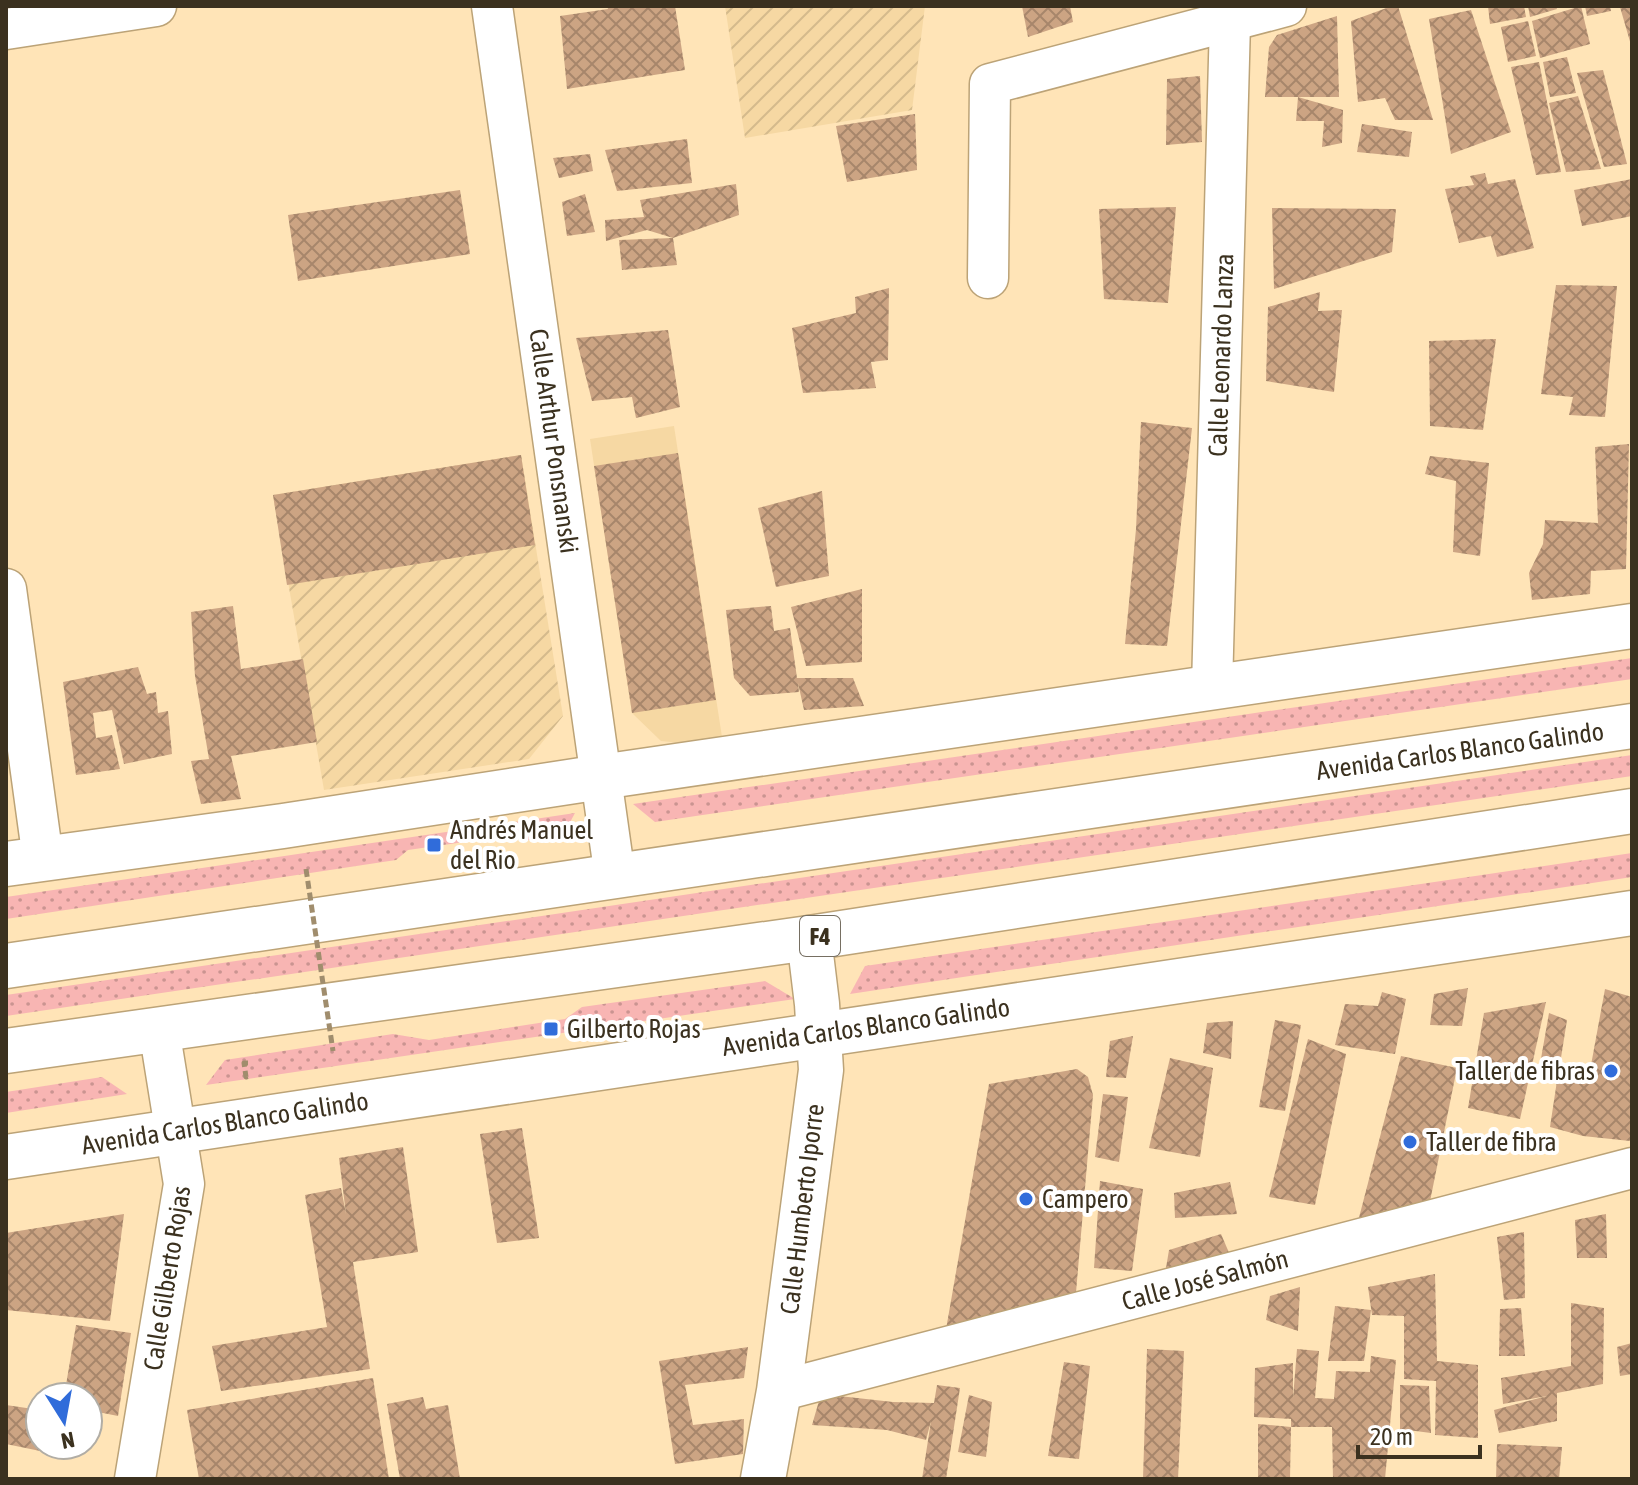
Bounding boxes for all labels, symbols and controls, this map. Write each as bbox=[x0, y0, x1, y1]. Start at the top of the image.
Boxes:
street label: Calle Leonardo Lanza bbox=[1202, 253, 1240, 457]
street label: Calle Arthur Ponsnanski bbox=[523, 327, 585, 555]
street label: Avenida Carlos Blanco Galindo bbox=[1314, 716, 1606, 786]
place label: Andrés Manuel del Rio bbox=[450, 815, 593, 875]
marker: Andrés Manuel del Rio bbox=[425, 836, 443, 854]
road number: F4 bbox=[800, 916, 840, 956]
street label: Avenida Carlos Blanco Galindo bbox=[720, 992, 1012, 1062]
place label: Gilberto Rojas bbox=[567, 1014, 701, 1044]
marker: Gilberto Rojas bbox=[542, 1020, 560, 1038]
place label: Taller de fibras bbox=[1455, 1056, 1595, 1086]
marker: Taller de fibras bbox=[1602, 1062, 1620, 1080]
street label: Avenida Carlos Blanco Galindo bbox=[80, 1086, 370, 1160]
street label: Calle Humberto Iporre bbox=[774, 1102, 830, 1316]
place label: Taller de fibra bbox=[1426, 1127, 1557, 1157]
marker: Taller de fibra bbox=[1401, 1133, 1419, 1151]
street label: Calle Gilberto Rojas bbox=[138, 1184, 196, 1372]
place label: Campero bbox=[1042, 1184, 1129, 1214]
marker: Campero bbox=[1017, 1190, 1035, 1208]
street label: Calle José Salmón bbox=[1118, 1243, 1292, 1317]
north arrow bbox=[24, 1381, 104, 1461]
scale bar bbox=[1358, 1409, 1480, 1459]
text: 20 m bbox=[1370, 1423, 1413, 1450]
text: N bbox=[59, 1427, 77, 1455]

